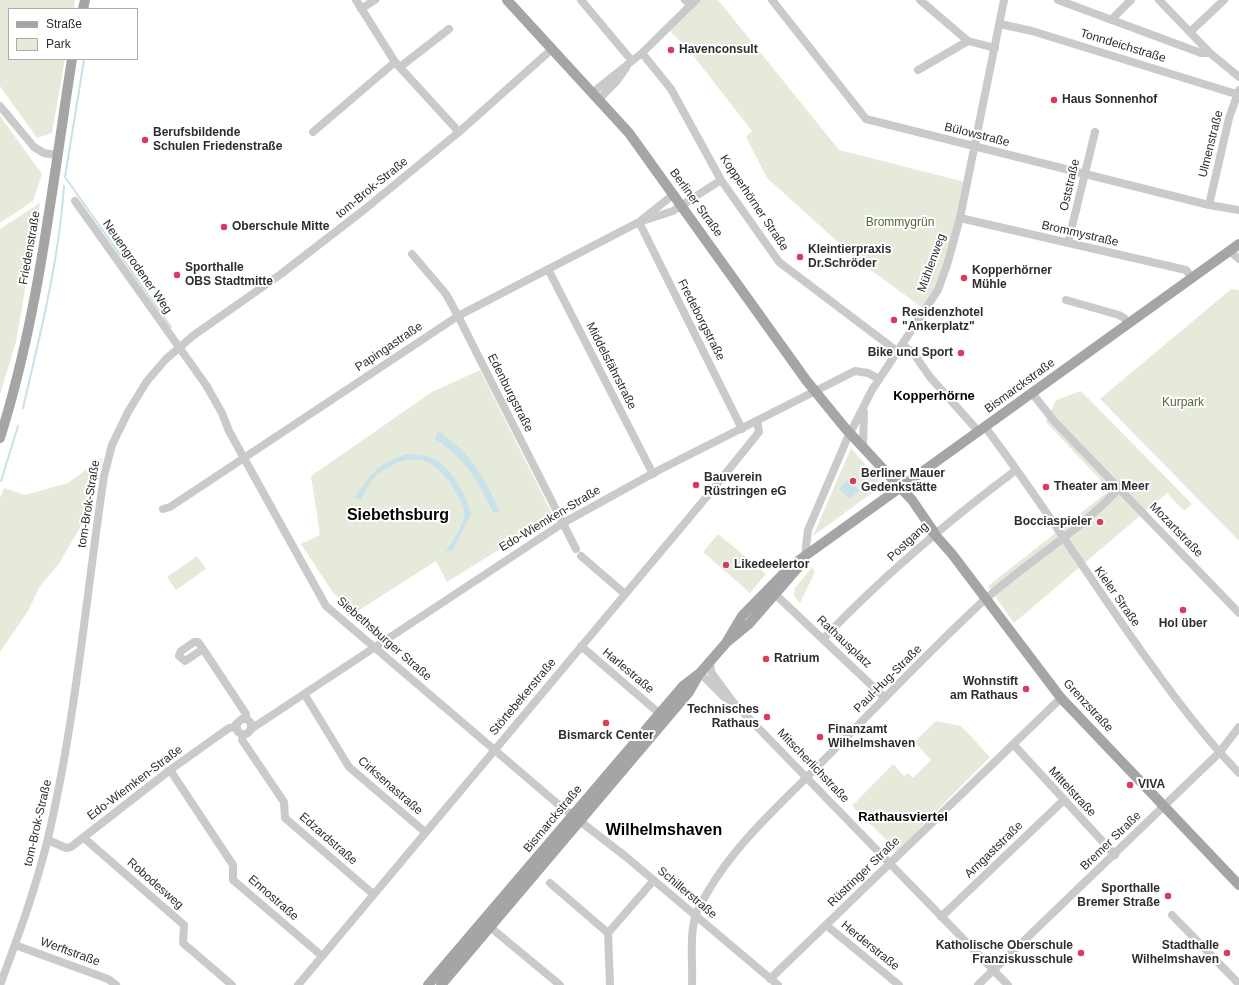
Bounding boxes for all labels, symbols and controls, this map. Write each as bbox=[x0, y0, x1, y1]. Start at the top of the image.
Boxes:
legend bbox=[8, 8, 138, 60]
text: Straße bbox=[46, 17, 82, 31]
street label: Tonndeichstraße bbox=[1078, 26, 1168, 66]
text: Park bbox=[46, 37, 71, 51]
place label: Havenconsult bbox=[679, 43, 758, 57]
marker: Havenconsult bbox=[666, 45, 676, 55]
place label: Haus Sonnenhof bbox=[1062, 93, 1157, 107]
marker: Haus Sonnenhof bbox=[1049, 95, 1059, 105]
street label: Ulmenstraße bbox=[1196, 109, 1226, 179]
street label: Bülowstraße bbox=[943, 120, 1011, 150]
place label: Berufsbildende Schulen Friedenstraße bbox=[153, 126, 282, 154]
marker: Berufsbildende Schulen Friedenstraße bbox=[140, 135, 150, 145]
street label: Kopperhörner Straße bbox=[717, 152, 791, 254]
street label: tom-Brok-Straße bbox=[333, 154, 411, 222]
street label: Oststraße bbox=[1057, 158, 1083, 212]
street label: Berliner Straße bbox=[666, 166, 726, 240]
street label: Friedenstraße bbox=[16, 210, 44, 286]
park label: Brommygrün bbox=[866, 216, 934, 230]
street label: Neuengrodener Weg bbox=[99, 217, 175, 317]
street label: Brommystraße bbox=[1040, 218, 1120, 250]
place label: Oberschule Mitte bbox=[232, 220, 329, 234]
marker: Oberschule Mitte bbox=[219, 222, 229, 232]
street label: Mühlenweg bbox=[915, 232, 949, 294]
place label: Kleintierpraxis Dr.Schröder bbox=[808, 243, 891, 271]
marker: Kleintierpraxis Dr.Schröder bbox=[795, 252, 805, 262]
place label: Sporthalle OBS Stadtmitte bbox=[185, 261, 273, 289]
place label: Kopperhörner Mühle bbox=[972, 264, 1052, 292]
marker: Sporthalle OBS Stadtmitte bbox=[172, 270, 182, 280]
marker: Kopperhörner Mühle bbox=[959, 273, 969, 283]
street label: Fredeborgstraße bbox=[674, 277, 728, 363]
place label: Residenzhotel "Ankerplatz" bbox=[902, 306, 983, 334]
marker: Residenzhotel "Ankerplatz" bbox=[889, 315, 899, 325]
street label: Papingastraße bbox=[353, 319, 425, 375]
street label: Middelsfährstraße bbox=[583, 320, 639, 412]
place label: Bike und Sport bbox=[868, 346, 953, 360]
marker: Bike und Sport bbox=[956, 348, 966, 358]
street label: Edenburgstraße bbox=[484, 351, 536, 435]
street label: Bismarckstraße bbox=[982, 356, 1058, 416]
district label: Kopperhörne bbox=[893, 388, 975, 404]
park label: Kurpark bbox=[1162, 396, 1204, 410]
street label: tom-Brok-Straße bbox=[75, 459, 103, 549]
place label: Berliner Mauer Gedenkstätte bbox=[861, 467, 945, 495]
place label: Bauverein Rüstringen eG bbox=[704, 471, 787, 499]
marker: Berliner Mauer Gedenkstätte bbox=[848, 476, 858, 486]
marker: Bauverein Rüstringen eG bbox=[691, 480, 701, 490]
place label: Theater am Meer bbox=[1054, 480, 1149, 494]
marker: Theater am Meer bbox=[1041, 482, 1051, 492]
street label: Edo-Wiemken-Straße bbox=[497, 483, 603, 555]
street label: Mozartstraße bbox=[1146, 500, 1206, 560]
district label: Siebethsburg bbox=[347, 506, 449, 526]
place label: Bocciaspieler bbox=[1014, 515, 1092, 529]
marker: Bocciaspieler bbox=[1095, 517, 1105, 527]
street label: Postgang bbox=[885, 519, 931, 565]
place label: Likedeelertor bbox=[734, 558, 809, 572]
marker: Likedeelertor bbox=[721, 560, 731, 570]
street label: Kieler Straße bbox=[1091, 564, 1143, 630]
street label: Siebethsburger Straße bbox=[334, 594, 434, 684]
marker: Hol über bbox=[1178, 605, 1188, 615]
street label: Rathausplatz bbox=[813, 613, 875, 671]
place label: Hol über bbox=[1159, 617, 1207, 631]
street label: Paul-Hug-Straße bbox=[851, 642, 925, 716]
street label: Harlestraße bbox=[599, 645, 657, 697]
place label: Ratrium bbox=[774, 652, 819, 666]
marker: Ratrium bbox=[761, 654, 771, 664]
street label: Störtebekerstraße bbox=[487, 656, 559, 738]
place label: Wohnstift am Rathaus bbox=[950, 675, 1018, 703]
street label: Grenzstraße bbox=[1060, 677, 1116, 735]
marker: Wohnstift am Rathaus bbox=[1021, 684, 1031, 694]
place label: Technisches Rathaus bbox=[687, 703, 759, 731]
marker: Technisches Rathaus bbox=[762, 712, 772, 722]
marker: Bismarck Center bbox=[601, 718, 611, 728]
place label: Finanzamt Wilhelmshaven bbox=[828, 723, 915, 751]
street label: Mitscherlichstraße bbox=[774, 726, 852, 806]
place label: Bismarck Center bbox=[558, 729, 654, 743]
marker: Finanzamt Wilhelmshaven bbox=[815, 732, 825, 742]
street label: Edo-Wiemken-Straße bbox=[85, 743, 185, 823]
street label: Cirksenastraße bbox=[355, 754, 425, 818]
street label: Mittelstraße bbox=[1045, 764, 1099, 820]
street label: tom-Brok-Straße bbox=[21, 778, 55, 868]
place label: VIVA bbox=[1138, 778, 1165, 792]
marker: VIVA bbox=[1125, 780, 1135, 790]
street label: Bismarckstraße bbox=[521, 782, 585, 856]
street label: Bremer Straße bbox=[1078, 808, 1144, 874]
district label: Rathausviertel bbox=[858, 809, 948, 825]
street label: Edzardstraße bbox=[296, 810, 360, 868]
street label: Arngaststraße bbox=[962, 819, 1026, 881]
district label: Wilhelmshaven bbox=[606, 821, 722, 841]
street label: Rüstringer Straße bbox=[825, 834, 903, 910]
street label: Robodesweg bbox=[124, 856, 186, 912]
street label: Schillerstraße bbox=[654, 864, 720, 922]
street label: Ennostraße bbox=[245, 872, 301, 924]
place label: Sporthalle Bremer Straße bbox=[1077, 882, 1160, 910]
marker: Sporthalle Bremer Straße bbox=[1163, 891, 1173, 901]
street label: Herderstraße bbox=[838, 918, 902, 974]
street label: Werftstraße bbox=[38, 935, 102, 969]
place label: Katholische Oberschule Franziskusschule bbox=[936, 939, 1073, 967]
place label: Stadthalle Wilhelmshaven bbox=[1132, 939, 1219, 967]
marker: Katholische Oberschule Franziskusschule bbox=[1076, 948, 1086, 958]
marker: Stadthalle Wilhelmshaven bbox=[1222, 948, 1232, 958]

